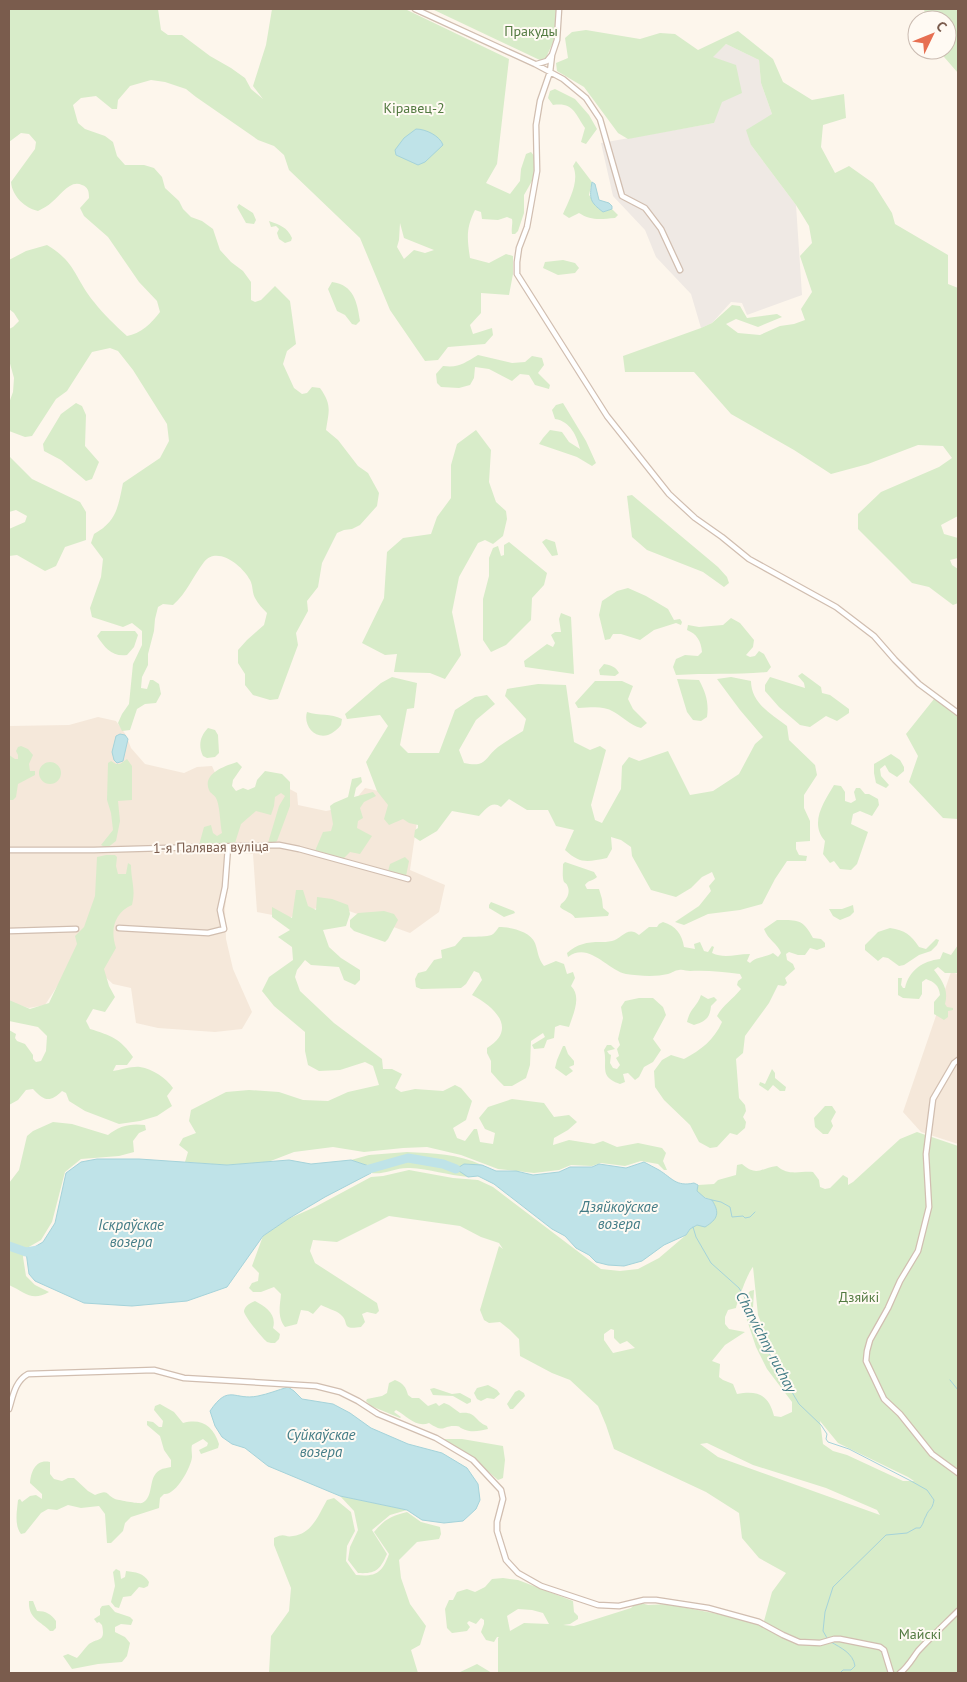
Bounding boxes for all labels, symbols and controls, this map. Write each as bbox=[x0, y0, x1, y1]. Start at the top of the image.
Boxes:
north arrow bbox=[907, 10, 957, 60]
text: С bbox=[932, 17, 951, 35]
park label: Пракуды bbox=[504, 22, 558, 40]
park label: Кіравец-2 bbox=[383, 99, 445, 117]
street label: 1-я Палявая вуліца bbox=[153, 837, 269, 857]
water label: Дзяйкоўскае возера bbox=[579, 1197, 658, 1233]
water label: Іскраўскае возера bbox=[98, 1215, 164, 1251]
water label: Charvichny ruchay bbox=[732, 1288, 802, 1397]
park label: Дзяйкі bbox=[839, 1288, 879, 1306]
water label: Суйкаўскае возера bbox=[286, 1425, 356, 1461]
park label: Майскі bbox=[899, 1625, 941, 1643]

